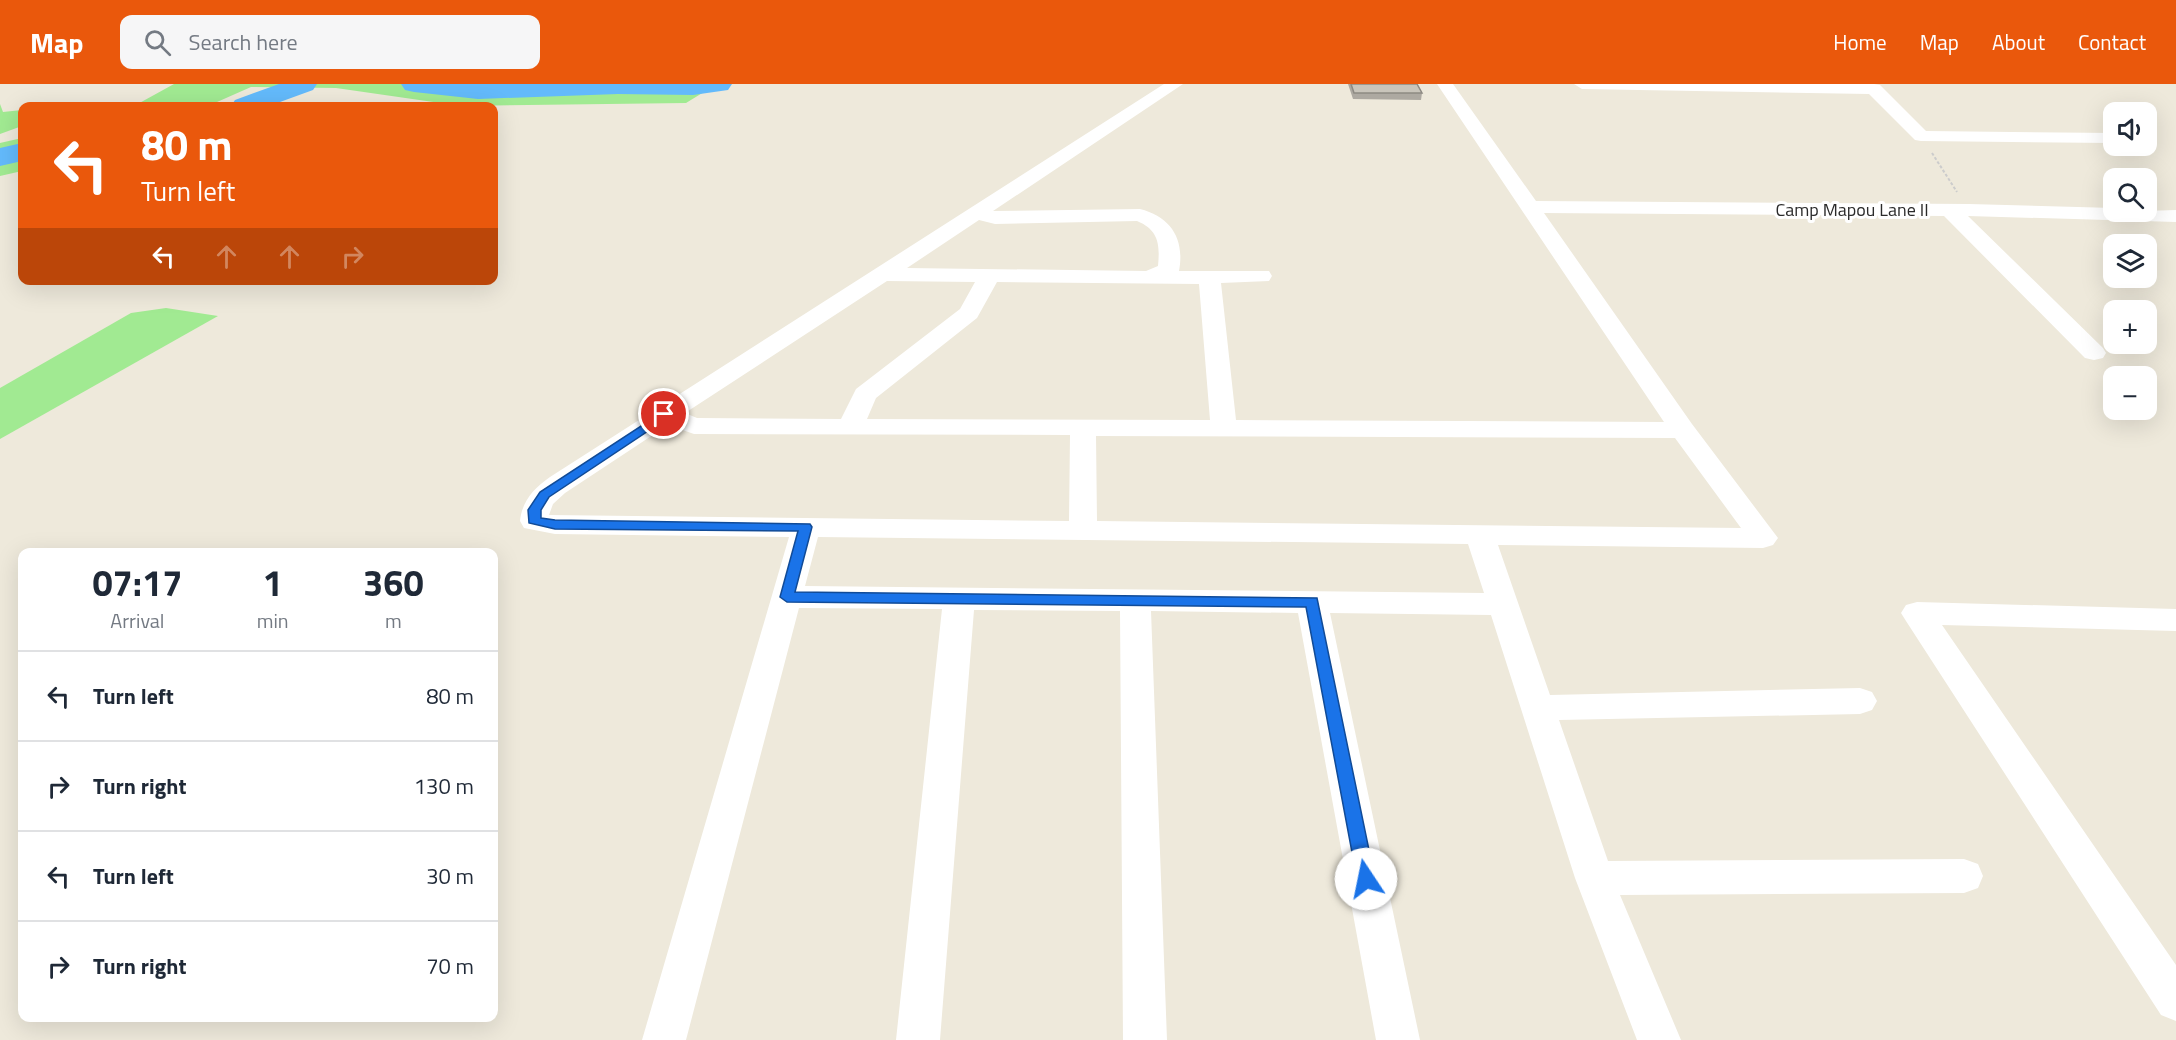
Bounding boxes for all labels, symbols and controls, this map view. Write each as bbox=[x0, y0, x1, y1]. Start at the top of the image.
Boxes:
search box bbox=[120, 15, 540, 69]
text: Map bbox=[30, 21, 84, 64]
text: Search here bbox=[189, 25, 298, 59]
icon: search bbox=[141, 26, 174, 59]
text: Home bbox=[1833, 26, 1887, 58]
text: Map bbox=[1920, 26, 1959, 58]
text: About bbox=[1992, 26, 2045, 58]
text: Contact bbox=[2078, 26, 2146, 58]
map controls bbox=[2103, 102, 2157, 420]
button: sound bbox=[2103, 102, 2157, 156]
text: 80 m bbox=[141, 112, 233, 176]
icon: left bbox=[42, 126, 120, 204]
button: search bbox=[2103, 168, 2157, 222]
text: Turn left bbox=[141, 170, 235, 211]
street label: Camp Mapou Lane II bbox=[1775, 196, 1929, 223]
button: layers bbox=[2103, 234, 2157, 288]
icon: left bbox=[147, 240, 180, 273]
icon: ahead bbox=[210, 240, 243, 273]
icon: ahead bbox=[273, 240, 306, 273]
icon: right bbox=[336, 240, 369, 273]
button: + bbox=[2103, 300, 2157, 354]
button: − bbox=[2103, 366, 2157, 420]
pin bbox=[638, 388, 689, 439]
icon: arrive bbox=[647, 397, 680, 430]
text: 07:17 bbox=[92, 555, 182, 610]
text: 1 bbox=[263, 555, 283, 610]
text: 360 bbox=[363, 555, 424, 610]
text: Arrival bbox=[110, 605, 165, 636]
text: min bbox=[257, 605, 289, 636]
text: m bbox=[385, 605, 402, 636]
text: Turn left bbox=[93, 679, 174, 713]
text: 80 m bbox=[426, 679, 474, 713]
icon: left bbox=[42, 680, 75, 713]
text: Turn right bbox=[93, 769, 187, 803]
text: 130 m bbox=[414, 769, 474, 803]
icon: right bbox=[42, 770, 75, 803]
position arrow bbox=[1334, 847, 1398, 911]
text: Turn left bbox=[93, 859, 174, 893]
text: 30 m bbox=[426, 859, 474, 893]
icon: left bbox=[42, 860, 75, 893]
text: Turn right bbox=[93, 949, 187, 983]
text: 70 m bbox=[426, 949, 474, 983]
icon: right bbox=[42, 950, 75, 983]

